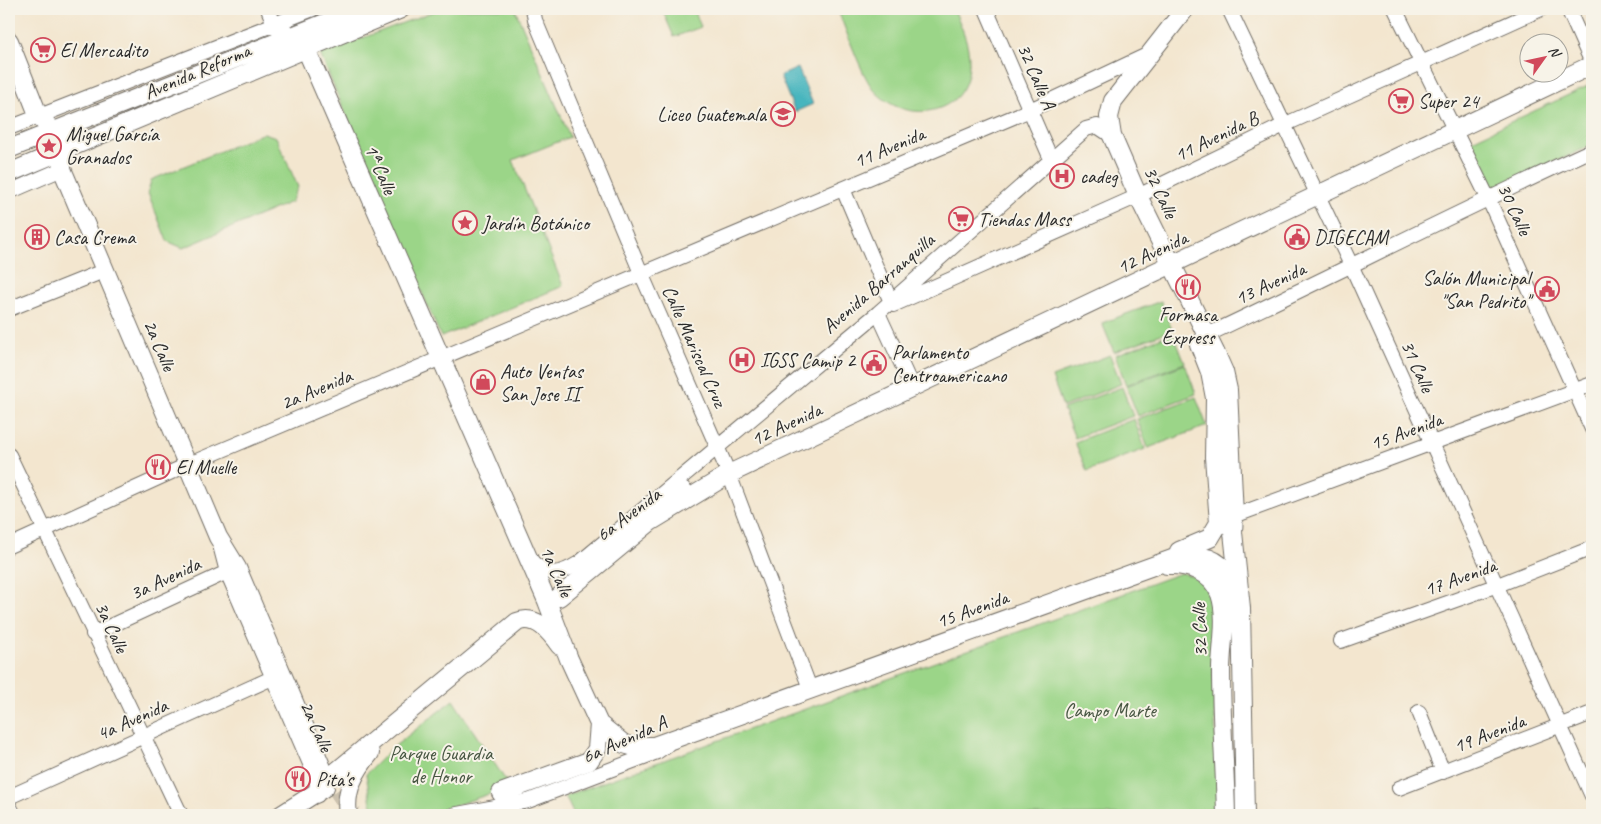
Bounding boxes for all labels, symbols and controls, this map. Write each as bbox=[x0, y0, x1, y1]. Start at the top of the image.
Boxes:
north arrow bbox=[1518, 32, 1568, 82]
supermarket icon: El Mercadito bbox=[30, 37, 56, 63]
street label: Avenida Reforma bbox=[140, 37, 256, 105]
place label: El Mercadito bbox=[60, 38, 149, 63]
street label: 32 Calle A bbox=[1012, 39, 1062, 114]
text: N bbox=[1545, 43, 1565, 61]
supermarket icon: Super 24 bbox=[1388, 88, 1414, 114]
place label: Super 24 bbox=[1418, 89, 1481, 114]
school or university icon: Liceo Guatemala bbox=[770, 101, 796, 127]
place label: Liceo Guatemala bbox=[657, 102, 768, 127]
street label: 11 Avenida B bbox=[1170, 105, 1264, 167]
street label: 11 Avenida bbox=[850, 121, 930, 174]
place label: Miguel García Granados bbox=[66, 122, 160, 170]
place icon: Miguel García Granados bbox=[36, 133, 62, 159]
street label: 1ª Calle bbox=[359, 140, 403, 200]
street label: 32 Calle bbox=[1138, 162, 1184, 223]
hospital icon: cadeg bbox=[1049, 163, 1075, 189]
place label: cadeg bbox=[1080, 164, 1119, 189]
street label: 30 Calle bbox=[1492, 179, 1538, 240]
supermarket icon: Tiendas Mass bbox=[948, 206, 974, 232]
place label: Tiendas Mass bbox=[978, 207, 1073, 232]
place icon: Jardín Botánico bbox=[452, 210, 478, 236]
place label: Jardín Botánico bbox=[481, 211, 591, 236]
building icon: Casa Crema bbox=[24, 224, 50, 250]
public building icon: DIGECAM bbox=[1284, 224, 1310, 250]
place label: Casa Crema bbox=[54, 225, 136, 250]
street label: 12 Avenida bbox=[1113, 225, 1193, 280]
place label: DIGECAM bbox=[1314, 225, 1390, 250]
street label: Avenida Barranquilla bbox=[817, 226, 941, 339]
street label: 13 Avenida bbox=[1231, 256, 1311, 311]
place label: Salón Municipal "San Pedrito" bbox=[1422, 266, 1534, 314]
restaurant icon: Formasa Express bbox=[1175, 274, 1201, 300]
public building icon: Salón Municipal "San Pedrito" bbox=[1534, 276, 1560, 302]
street label: Calle Mariscal Cruz bbox=[657, 282, 733, 412]
place label: Formasa Express bbox=[1159, 302, 1219, 350]
street label: 2a Calle bbox=[138, 316, 182, 376]
street label: 31 Calle bbox=[1395, 336, 1441, 397]
place label: Parlamento Centroamericano bbox=[892, 340, 1007, 388]
hospital icon: IGSS Camip 2 bbox=[729, 347, 755, 373]
place label: IGSS Camip 2 bbox=[760, 348, 857, 373]
public building icon: Parlamento Centroamericano bbox=[861, 350, 887, 376]
place label: Auto Ventas San Jose II bbox=[500, 359, 585, 407]
street label: 2a Avenida bbox=[277, 363, 357, 416]
shop icon: Auto Ventas San Jose II bbox=[470, 369, 496, 395]
street label: 12 Avenida bbox=[747, 397, 827, 452]
street label: 15 Avenida bbox=[1367, 406, 1447, 456]
restaurant icon: El Muelle bbox=[145, 454, 171, 480]
place label: El Muelle bbox=[176, 455, 238, 480]
street label: 6a Avenida bbox=[591, 481, 667, 547]
street label: 1a Calle bbox=[534, 542, 579, 602]
street label: 3a Avenida bbox=[126, 551, 206, 606]
street label: 17 Avenida bbox=[1421, 552, 1501, 602]
street label: 15 Avenida bbox=[933, 584, 1013, 634]
street label: 3a Calle bbox=[89, 598, 135, 658]
street label: 32 Calle bbox=[1186, 601, 1213, 658]
street label: 4a Avenida bbox=[93, 692, 173, 746]
street label: 2a Calle bbox=[294, 697, 339, 757]
park label: Campo Marte bbox=[1064, 698, 1157, 723]
street label: 19 Avenida bbox=[1450, 708, 1530, 759]
street label: 6a Avenida A bbox=[578, 709, 671, 769]
park label: Parque Guardia de Honor bbox=[389, 741, 494, 789]
restaurant icon: Pita's bbox=[285, 766, 311, 792]
place label: Pita's bbox=[316, 767, 355, 792]

